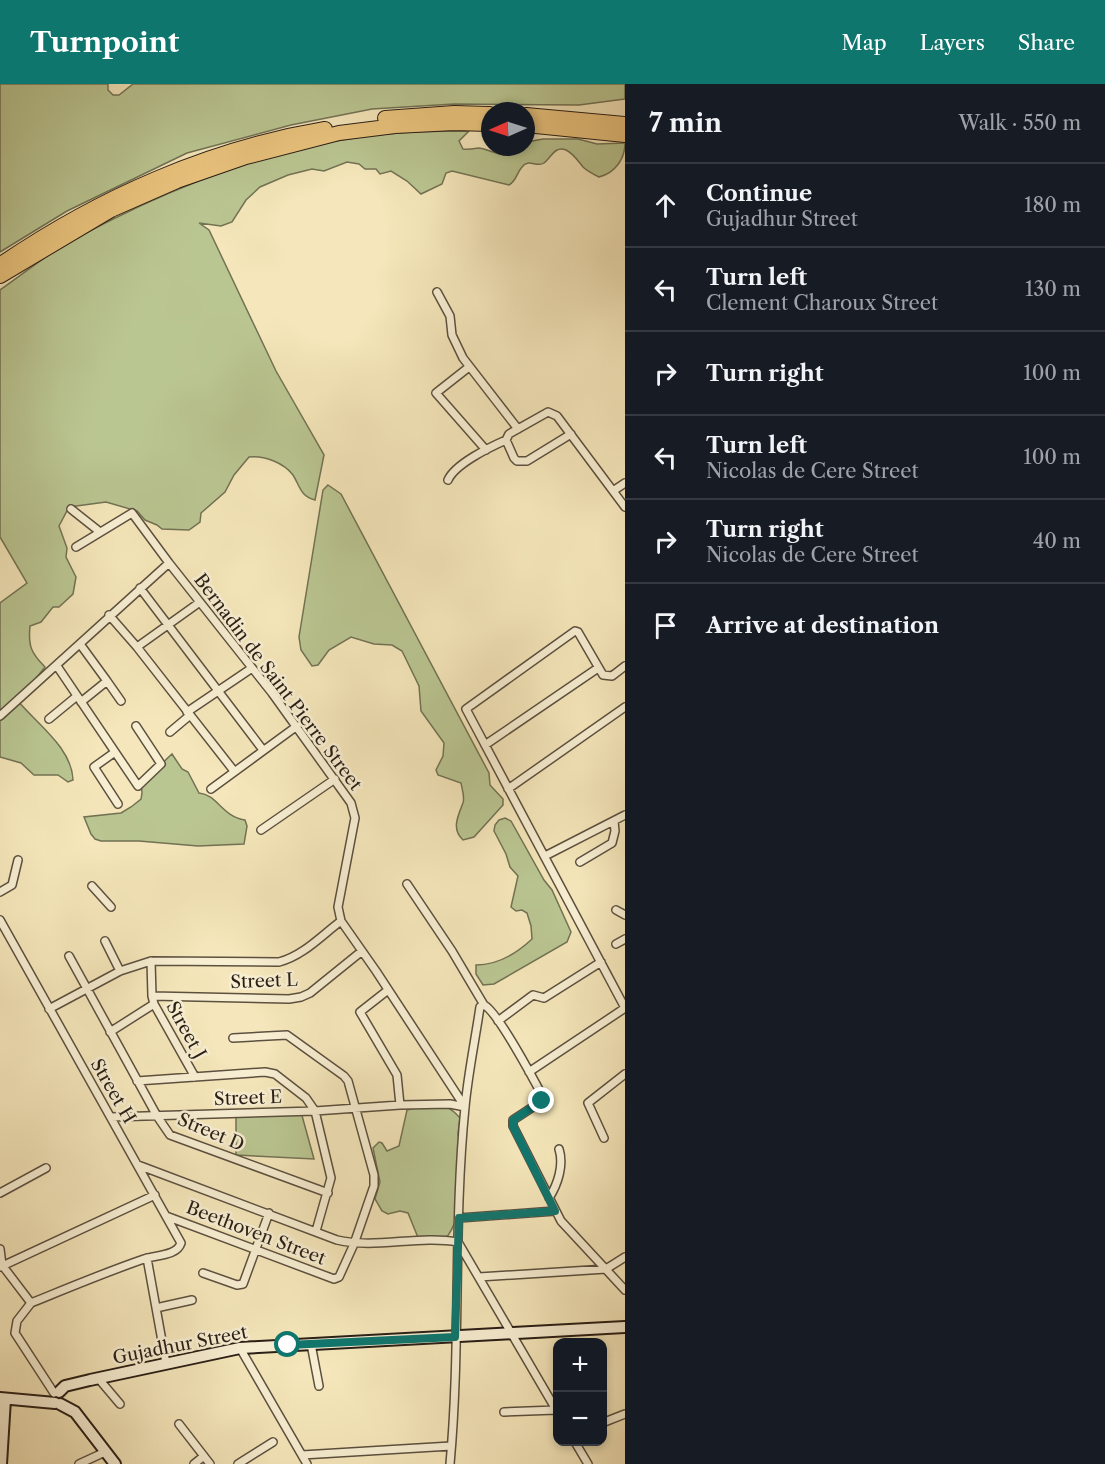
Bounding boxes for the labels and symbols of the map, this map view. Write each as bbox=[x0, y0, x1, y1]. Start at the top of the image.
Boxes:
north arrow bbox=[481, 102, 535, 156]
street label: Bernadin de Saint Pierre Street bbox=[189, 569, 367, 795]
street label: Street L bbox=[230, 969, 298, 993]
street label: Street J bbox=[161, 997, 211, 1063]
street label: Street H bbox=[86, 1055, 140, 1127]
street label: Street E bbox=[214, 1086, 282, 1110]
route end bbox=[528, 1087, 554, 1113]
street label: Street D bbox=[174, 1108, 248, 1156]
street label: Beethoven Street bbox=[183, 1196, 329, 1270]
street label: Gujadhur Street bbox=[111, 1321, 250, 1369]
route start bbox=[274, 1331, 300, 1357]

